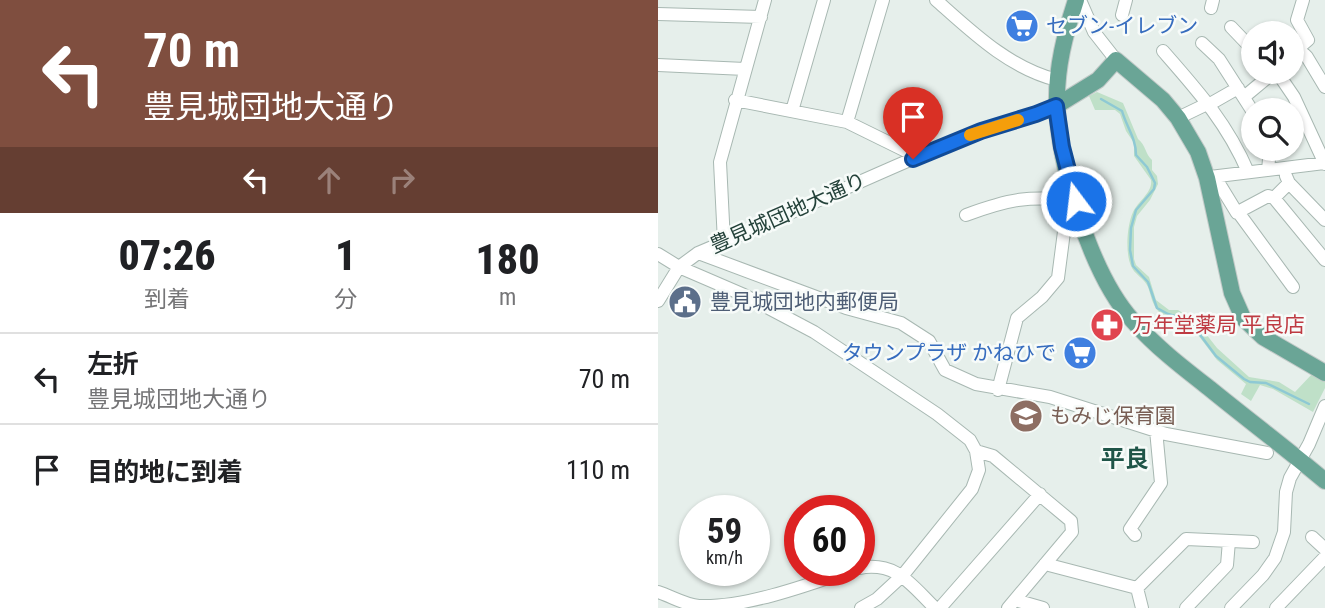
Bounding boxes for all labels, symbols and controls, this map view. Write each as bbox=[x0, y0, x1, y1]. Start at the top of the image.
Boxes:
supermarket icon: セブン-イレブン bbox=[1003, 7, 1041, 45]
place label: セブン-イレブン bbox=[1046, 14, 1198, 38]
map controls bbox=[1241, 21, 1304, 161]
button: sound bbox=[1241, 21, 1304, 84]
text: 70 m bbox=[143, 22, 240, 79]
icon: left bbox=[28, 28, 119, 119]
pin bbox=[883, 87, 943, 159]
text: 豊見城団地大通り bbox=[143, 88, 399, 126]
icon: arrive bbox=[894, 98, 932, 136]
button: search bbox=[1241, 98, 1304, 161]
icon: left bbox=[237, 161, 275, 199]
icon: ahead bbox=[310, 161, 348, 199]
icon: right bbox=[383, 161, 421, 199]
position arrow bbox=[1039, 164, 1113, 238]
street label: 豊見城団地大通り bbox=[706, 168, 870, 258]
text: 07:26 bbox=[118, 231, 216, 280]
text: 1 bbox=[335, 231, 356, 280]
text: 180 bbox=[476, 235, 540, 284]
public building icon: 豊見城団地内郵便局 bbox=[666, 283, 704, 321]
text: m bbox=[499, 284, 516, 311]
text: 到着 bbox=[144, 286, 190, 313]
text: 分 bbox=[334, 286, 357, 313]
place label: 豊見城団地内郵便局 bbox=[710, 290, 899, 314]
pharmacy icon: 万年堂薬局 平良店 bbox=[1088, 306, 1126, 344]
place label: 万年堂薬局 平良店 bbox=[1132, 313, 1305, 337]
supermarket icon: タウンプラザ かねひで bbox=[1061, 334, 1099, 372]
place label: タウンプラザ かねひで bbox=[842, 341, 1056, 365]
text: 左折 bbox=[87, 349, 139, 379]
icon: left bbox=[28, 360, 66, 398]
text: 70 m bbox=[579, 364, 630, 394]
text: 豊見城団地大通り bbox=[87, 386, 271, 413]
school or university icon: もみじ保育園 bbox=[1007, 397, 1045, 435]
place label: もみじ保育園 bbox=[1050, 404, 1176, 428]
district label: 平良 bbox=[1101, 445, 1149, 473]
icon: arrive bbox=[28, 451, 66, 489]
text: 110 m bbox=[566, 455, 630, 485]
text: 目的地に到着 bbox=[87, 457, 243, 487]
speed limit sign: 60 bbox=[784, 495, 875, 586]
text: 59 bbox=[707, 511, 742, 552]
text: km/h bbox=[706, 547, 743, 568]

